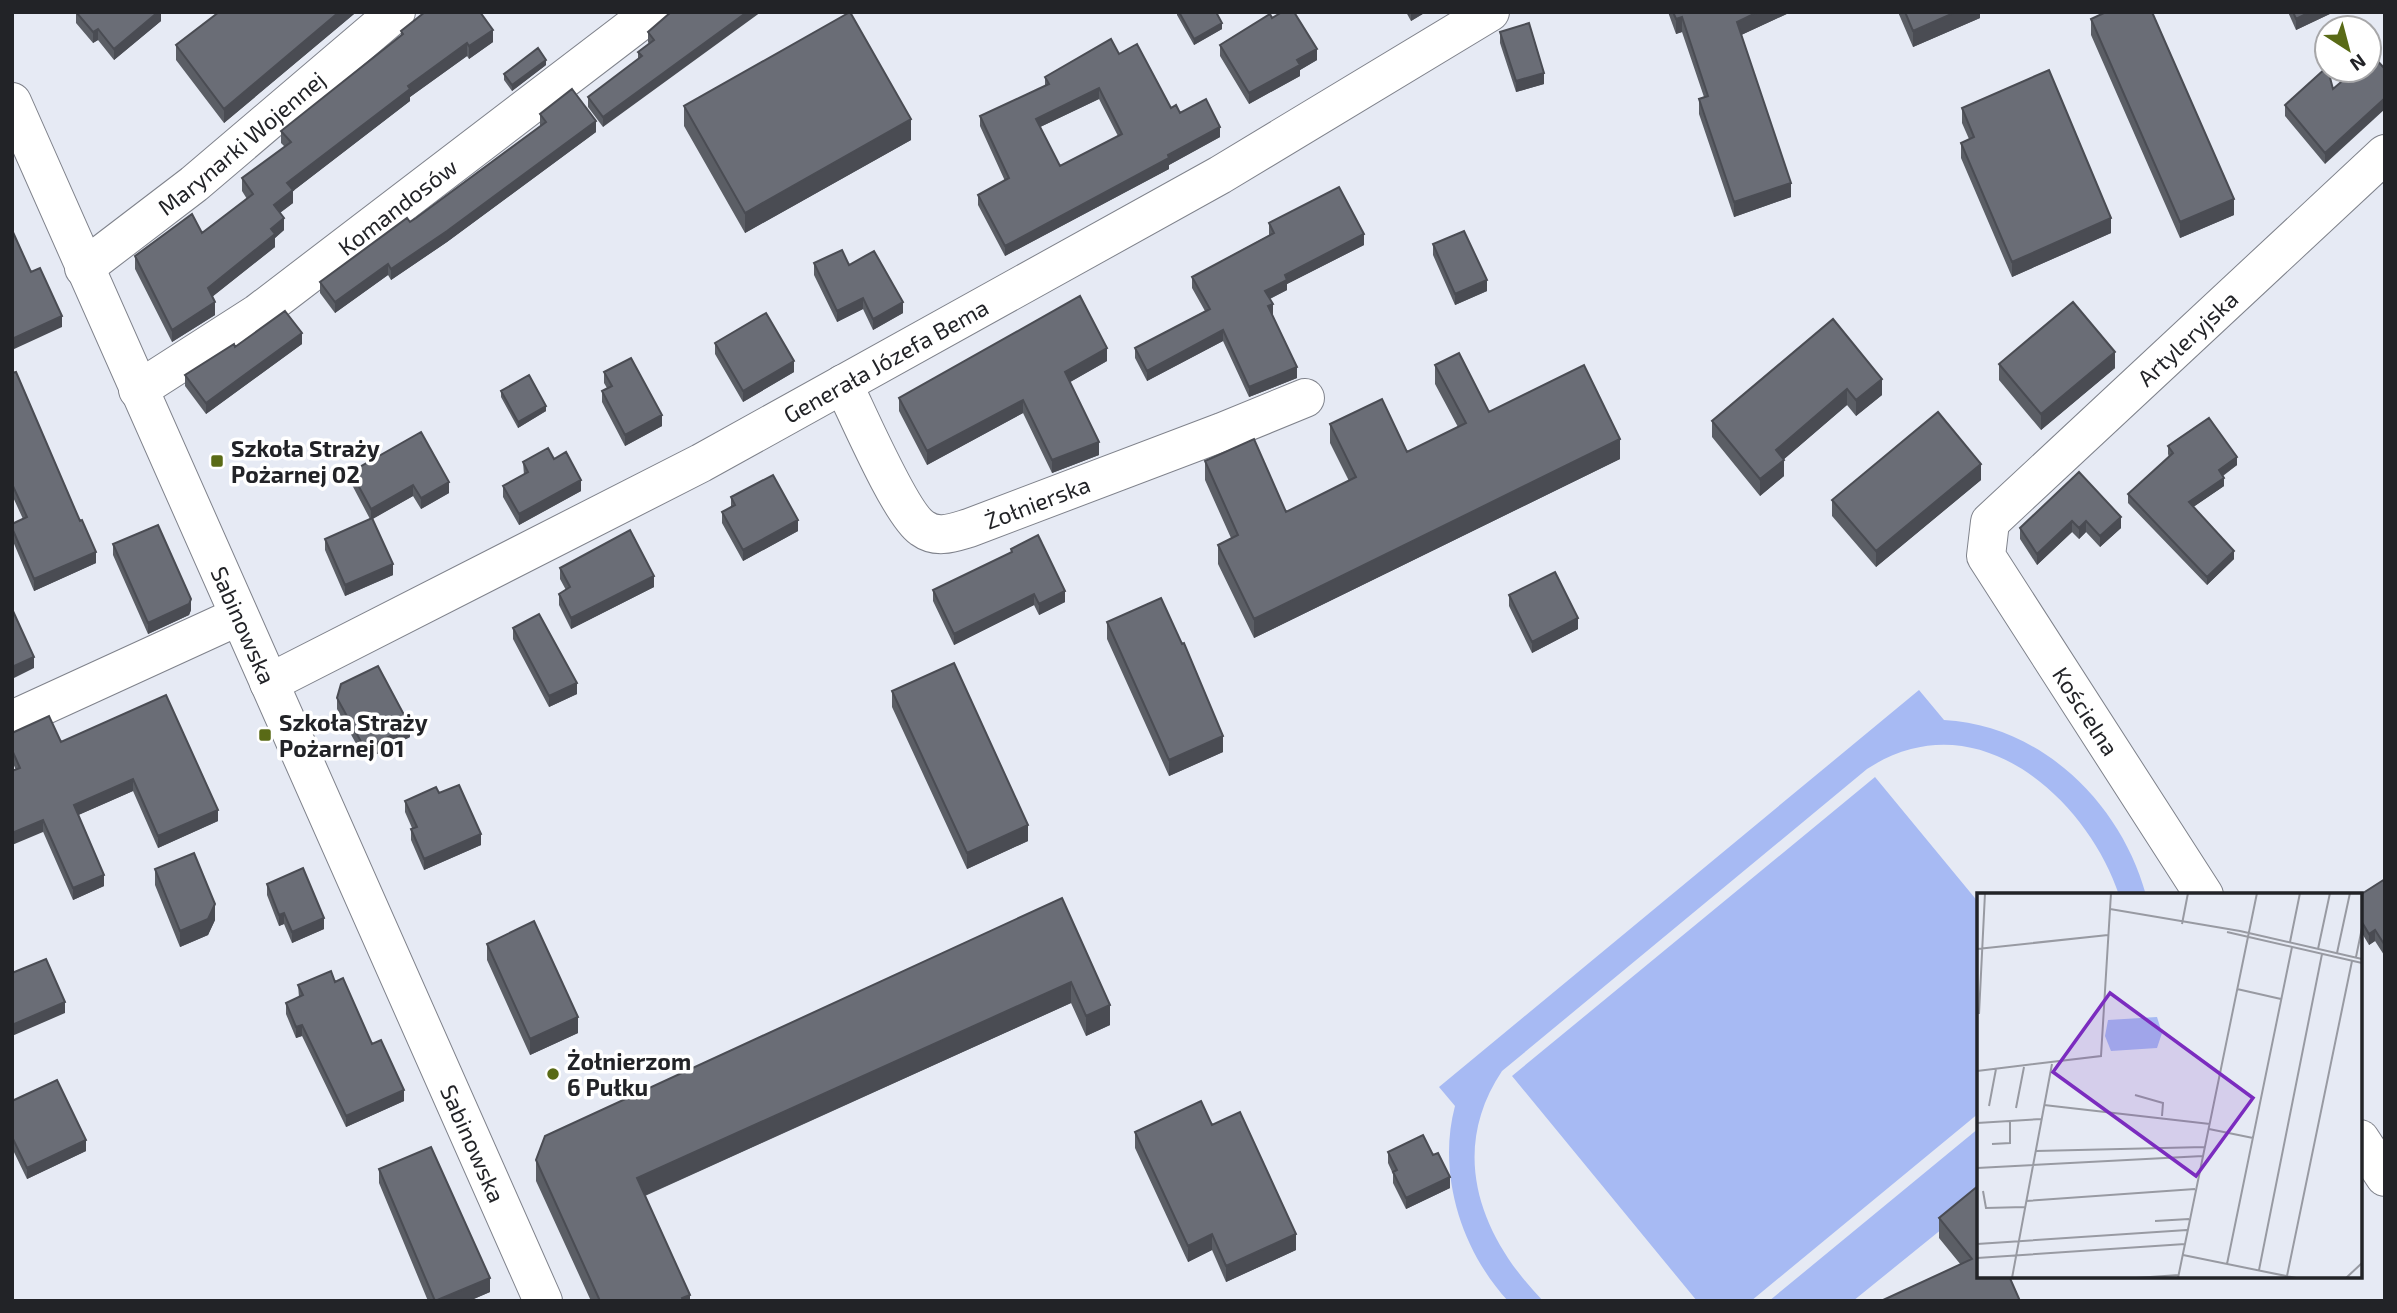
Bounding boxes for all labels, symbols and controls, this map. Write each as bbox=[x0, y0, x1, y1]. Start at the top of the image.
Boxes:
north arrow bbox=[2313, 14, 2383, 84]
text: N bbox=[2346, 50, 2371, 76]
street label: Marynarki Wojennej bbox=[152, 65, 330, 221]
street label: Komandosów bbox=[332, 152, 463, 261]
street label: Artyleryjska bbox=[2131, 285, 2243, 392]
street label: Generała Józefa Bema bbox=[778, 292, 993, 429]
place label: Szkoła Straży Pożarnej 02 bbox=[231, 434, 380, 488]
marker: Szkoła Straży Pożarnej 02 bbox=[209, 453, 225, 469]
street label: Żołnierska bbox=[981, 469, 1094, 535]
street label: Sabinowska bbox=[205, 562, 282, 688]
street label: Kościelna bbox=[2047, 661, 2125, 761]
place label: Szkoła Straży Pożarnej 01 bbox=[279, 708, 428, 762]
marker: Szkoła Straży Pożarnej 01 bbox=[257, 727, 273, 743]
inset map bbox=[1977, 893, 2362, 1278]
place label: Żołnierzom 6 Pułku bbox=[567, 1047, 691, 1101]
marker: Żołnierzom 6 Pułku bbox=[545, 1066, 561, 1082]
street label: Sabinowska bbox=[435, 1080, 511, 1207]

